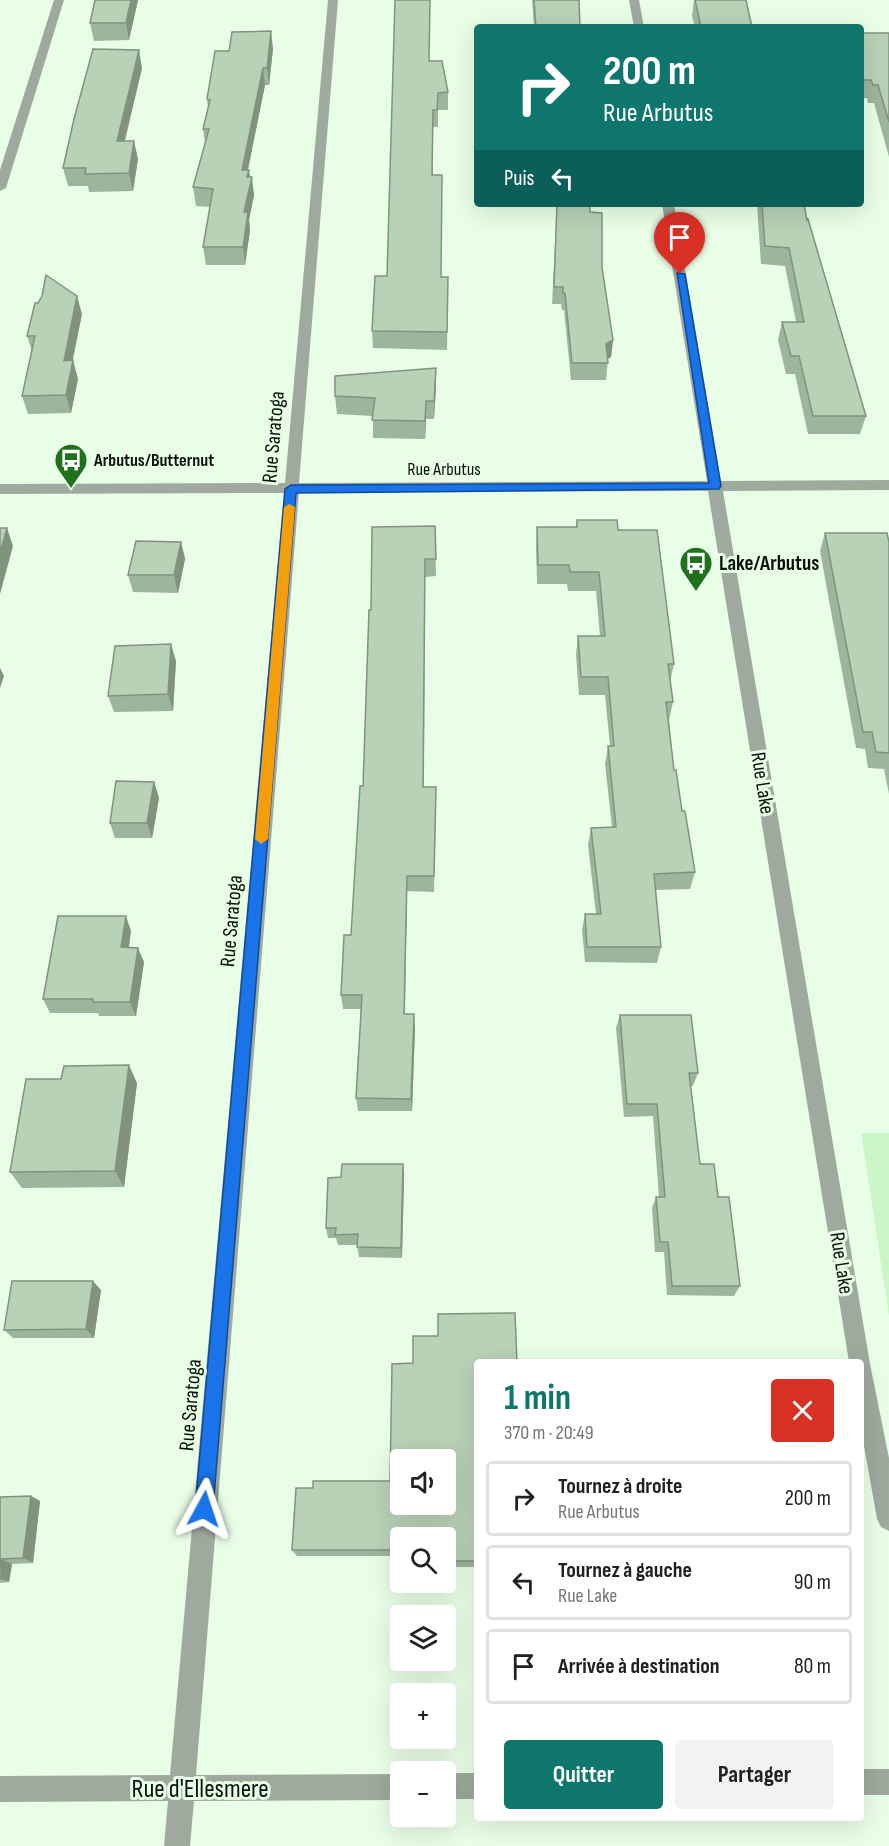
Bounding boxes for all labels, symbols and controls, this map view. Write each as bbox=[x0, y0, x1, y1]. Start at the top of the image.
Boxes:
text: 200 m bbox=[603, 46, 696, 97]
icon: right bbox=[504, 48, 582, 126]
text: Rue Arbutus bbox=[603, 97, 713, 129]
icon: left bbox=[546, 162, 579, 195]
text: Puis bbox=[504, 165, 534, 192]
pin bbox=[654, 212, 705, 274]
icon: arrive bbox=[663, 221, 696, 254]
street label: Rue Saratoga bbox=[257, 390, 290, 484]
bus stop icon: Arbutus/Butternut bbox=[53, 442, 89, 489]
place label: Arbutus/Butternut bbox=[93, 450, 214, 471]
street label: Rue Arbutus bbox=[407, 459, 481, 480]
bus stop icon: Lake/Arbutus bbox=[678, 545, 714, 592]
place label: Lake/Arbutus bbox=[719, 551, 819, 576]
street label: Rue Lake bbox=[745, 750, 780, 816]
street label: Rue Saratoga bbox=[215, 874, 248, 968]
street label: Rue Lake bbox=[824, 1230, 859, 1296]
street label: Rue Saratoga bbox=[174, 1358, 207, 1452]
text: 1 min bbox=[504, 1377, 571, 1420]
button: close bbox=[771, 1379, 834, 1442]
text: 370 m · 20:49 bbox=[504, 1421, 594, 1445]
map controls bbox=[390, 1449, 456, 1827]
button: sound bbox=[390, 1449, 456, 1515]
text: Tournez à droite bbox=[558, 1473, 683, 1500]
position arrow bbox=[172, 1477, 236, 1541]
icon: right bbox=[507, 1482, 540, 1515]
text: 200 m bbox=[785, 1485, 831, 1512]
text: Rue Arbutus bbox=[558, 1500, 640, 1524]
button: search bbox=[390, 1527, 456, 1593]
text: Tournez à gauche bbox=[558, 1557, 692, 1584]
icon: left bbox=[507, 1566, 540, 1599]
text: 90 m bbox=[794, 1569, 831, 1596]
text: Rue Lake bbox=[558, 1584, 617, 1608]
button: layers bbox=[390, 1605, 456, 1671]
icon: arrive bbox=[507, 1650, 540, 1683]
text: Arrivée à destination bbox=[558, 1653, 720, 1680]
text: 80 m bbox=[794, 1653, 831, 1680]
button: + bbox=[390, 1683, 456, 1749]
button: Quitter bbox=[504, 1740, 663, 1809]
button: Partager bbox=[675, 1740, 834, 1809]
button: − bbox=[390, 1761, 456, 1827]
street label: Rue d'Ellesmere bbox=[131, 1774, 269, 1805]

